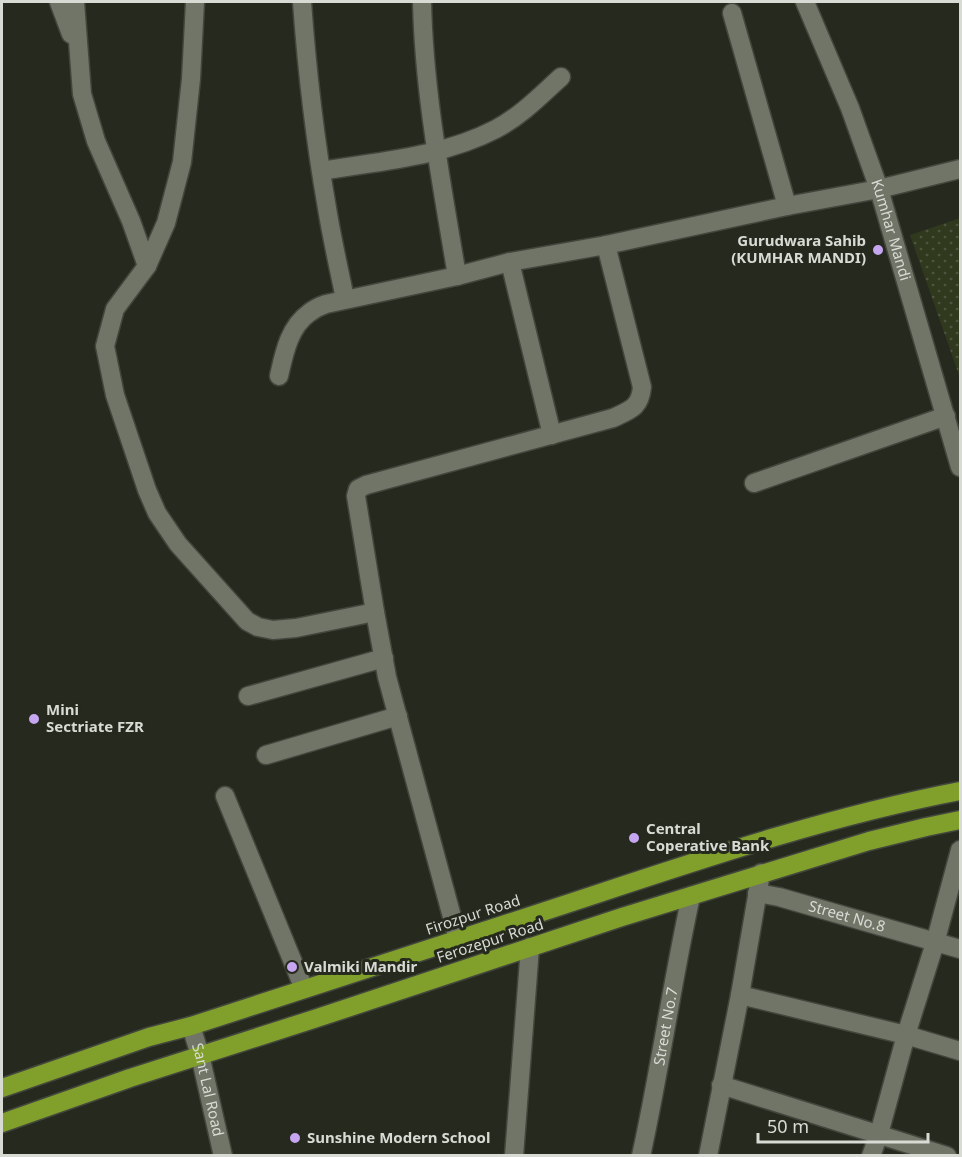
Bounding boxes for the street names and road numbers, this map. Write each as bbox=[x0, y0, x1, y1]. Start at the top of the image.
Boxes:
street label: Kumhar Mandi bbox=[867, 176, 916, 283]
street label: Firozpur Road bbox=[423, 889, 522, 939]
street label: Street No.8 bbox=[806, 895, 888, 936]
street label: Ferozepur Road bbox=[434, 913, 546, 967]
street label: Street No.7 bbox=[648, 986, 682, 1067]
street label: Sant Lal Road bbox=[188, 1040, 229, 1138]

